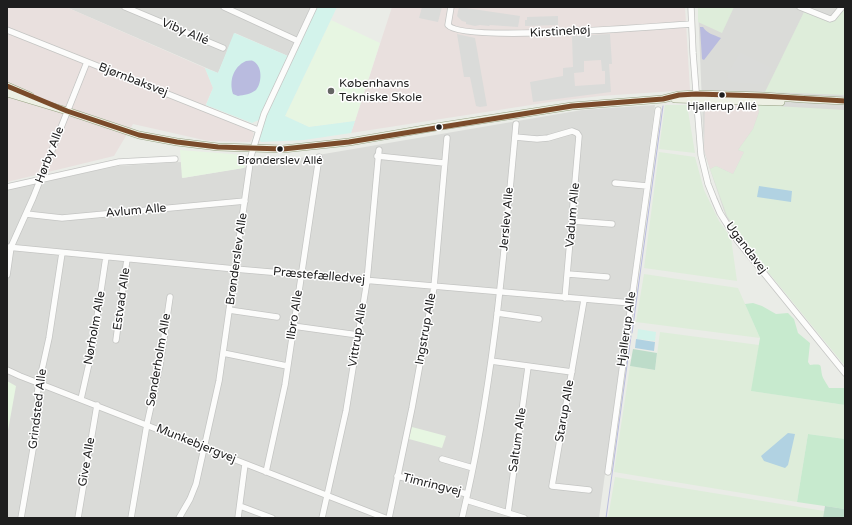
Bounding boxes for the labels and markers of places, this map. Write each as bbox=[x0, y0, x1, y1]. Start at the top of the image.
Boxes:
place label: Københavns Tekniske Skole bbox=[339, 77, 422, 105]
marker: Københavns Tekniske Skole bbox=[326, 86, 336, 96]
marker: Hjallerup Allé bbox=[717, 90, 727, 100]
place label: Hjallerup Allé bbox=[687, 100, 757, 114]
unlabelled marker bbox=[434, 122, 444, 132]
marker: Brønderslev Allé bbox=[275, 144, 285, 154]
place label: Brønderslev Allé bbox=[237, 154, 323, 168]

